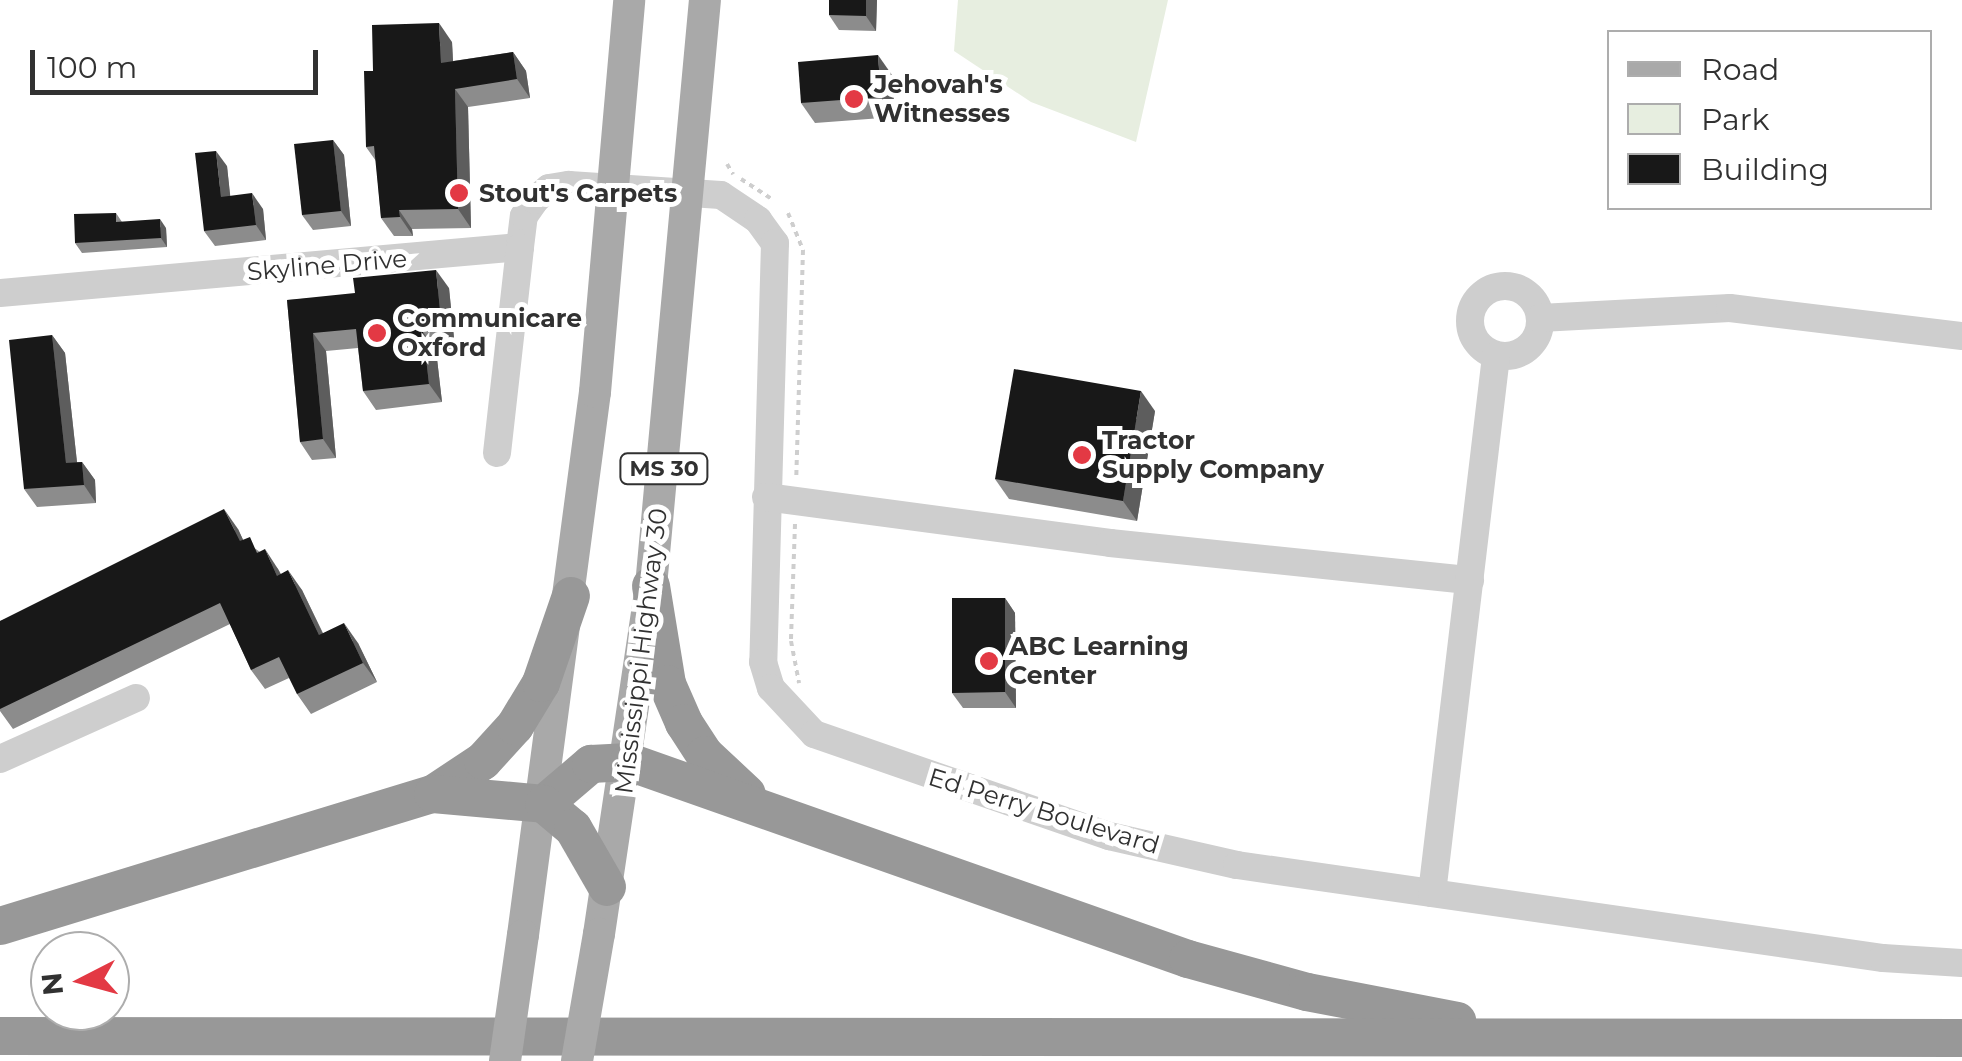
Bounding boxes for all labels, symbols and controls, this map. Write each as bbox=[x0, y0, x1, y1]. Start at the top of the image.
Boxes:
scale bar bbox=[35, 30, 322, 92]
legend bbox=[1607, 30, 1932, 210]
text: 100 m bbox=[47, 49, 137, 86]
text: Road bbox=[1701, 51, 1779, 88]
place label: Jehovah's Witnesses bbox=[874, 70, 1010, 129]
marker: Jehovah's Witnesses bbox=[843, 88, 865, 110]
text: Park bbox=[1701, 101, 1770, 138]
text: Building bbox=[1701, 151, 1829, 188]
place label: Stout's Carpets bbox=[479, 178, 677, 208]
marker: Stout's Carpets bbox=[448, 182, 470, 204]
street label: Skyline Drive bbox=[246, 243, 408, 287]
place label: Communicare Oxford bbox=[397, 304, 582, 363]
marker: Communicare Oxford bbox=[366, 322, 388, 344]
place label: Tractor Supply Company bbox=[1102, 426, 1324, 485]
marker: Tractor Supply Company bbox=[1071, 444, 1093, 466]
road number: MS 30 bbox=[619, 452, 709, 486]
street label: Mississippi Highway 30 bbox=[609, 507, 673, 795]
place label: ABC Learning Center bbox=[1009, 632, 1189, 691]
marker: ABC Learning Center bbox=[978, 650, 1000, 672]
street label: Ed Perry Boulevard bbox=[925, 762, 1163, 860]
north arrow bbox=[30, 931, 130, 1031]
text: N bbox=[34, 971, 70, 997]

